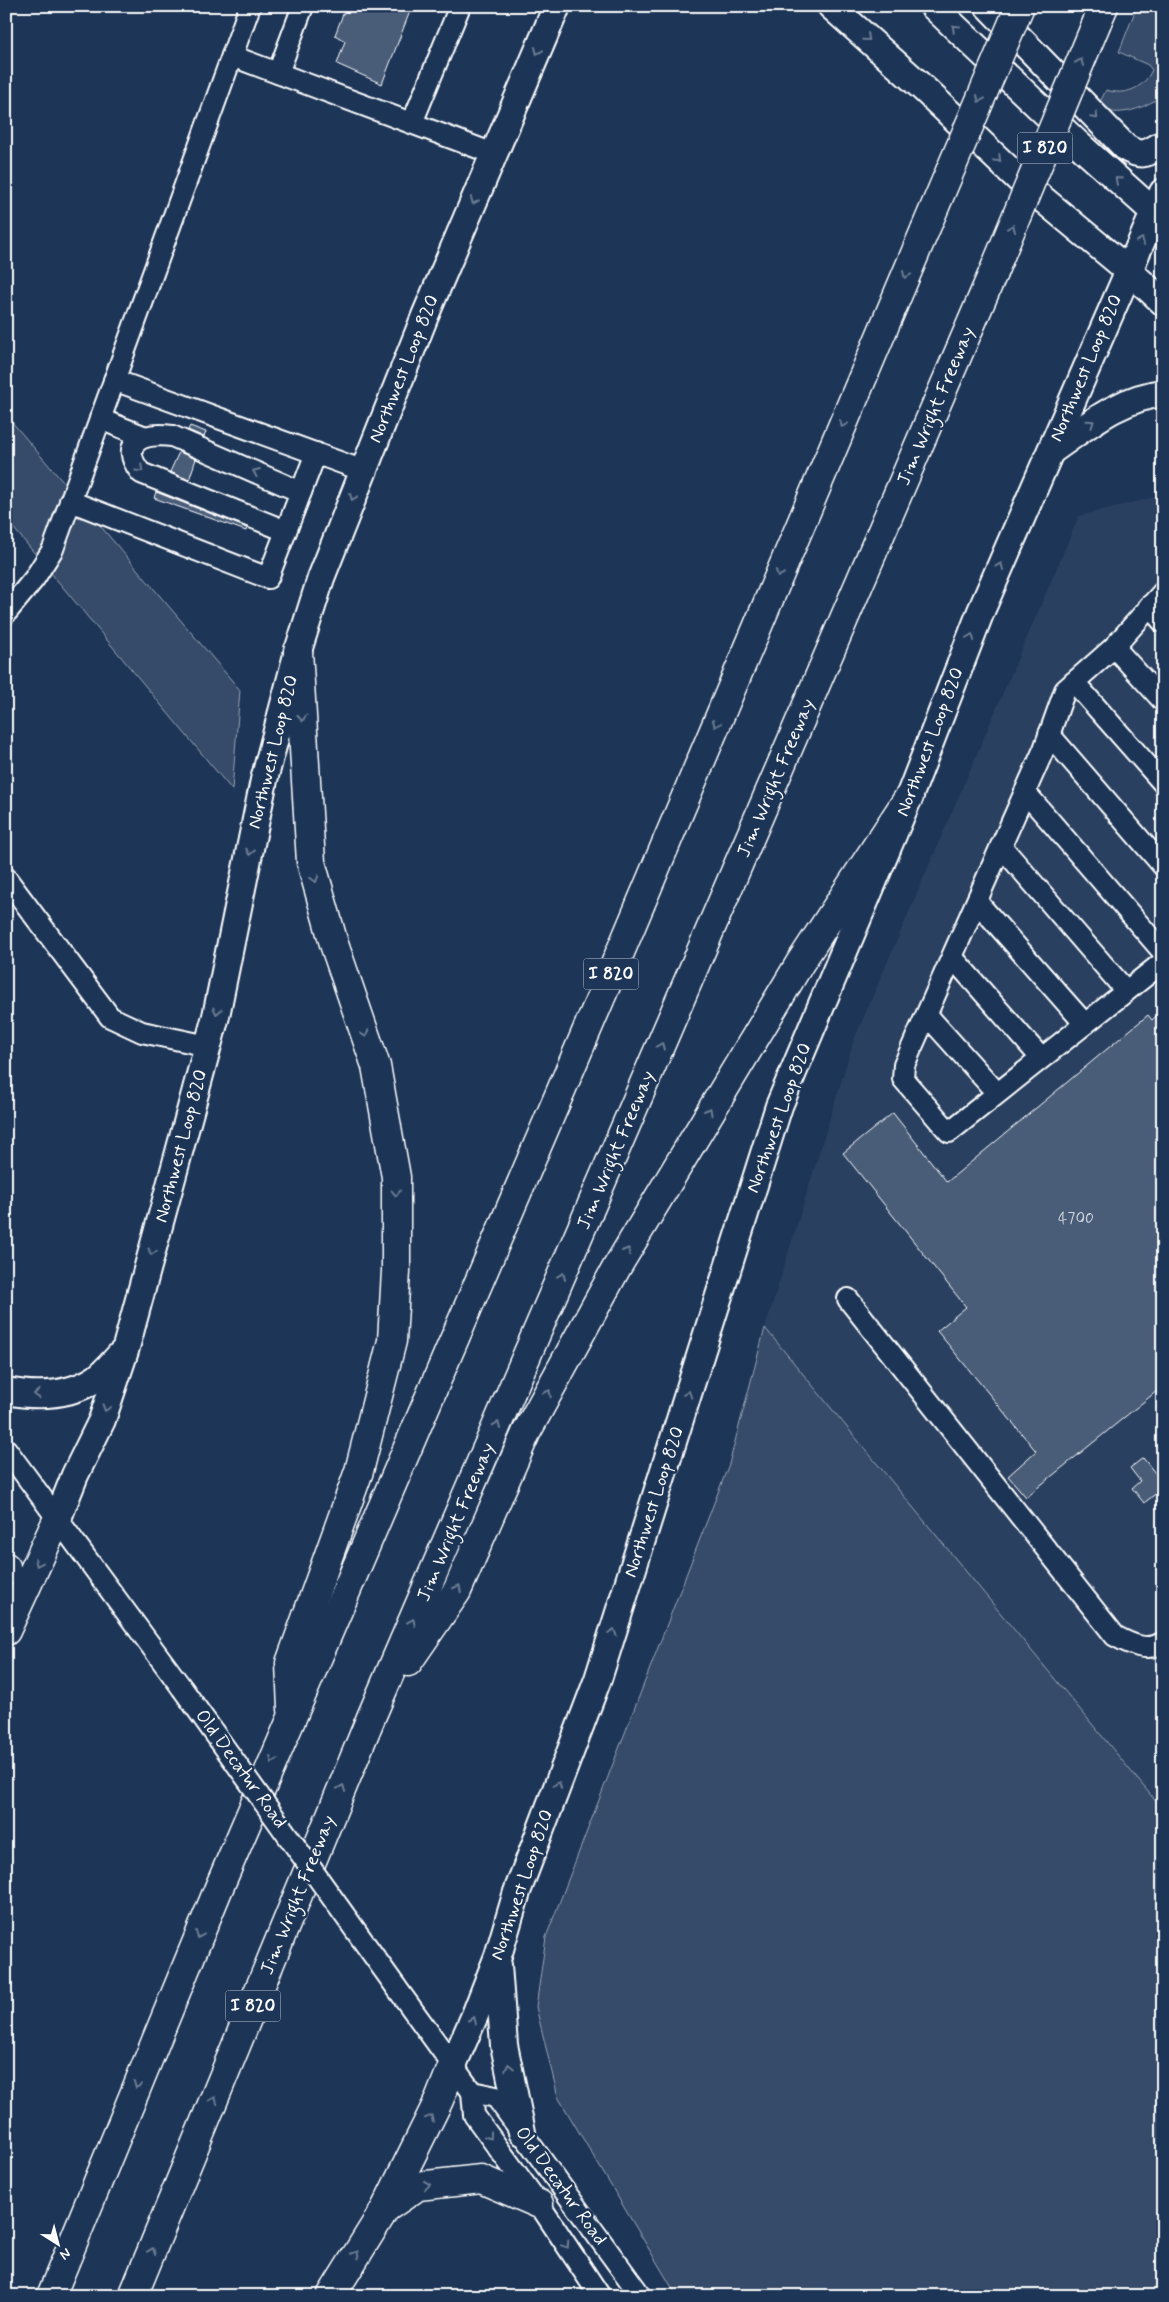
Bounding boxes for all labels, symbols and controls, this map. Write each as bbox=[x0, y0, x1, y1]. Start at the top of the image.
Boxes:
one-way arrow bbox=[951, 25, 960, 34]
one-way arrow bbox=[862, 33, 871, 42]
one-way arrow bbox=[533, 46, 544, 55]
one-way arrow bbox=[1075, 58, 1085, 66]
one-way arrow bbox=[976, 94, 987, 103]
one-way arrow bbox=[1090, 111, 1099, 120]
road number: I 820 bbox=[1018, 132, 1072, 164]
one-way arrow bbox=[992, 153, 1001, 162]
one-way arrow bbox=[1114, 177, 1123, 186]
one-way arrow bbox=[470, 196, 480, 205]
one-way arrow bbox=[1005, 224, 1016, 233]
one-way arrow bbox=[1135, 237, 1145, 246]
one-way arrow bbox=[902, 270, 913, 279]
street label: Northwest Loop 820 bbox=[363, 291, 445, 447]
street label: Northwest Loop 820 bbox=[1044, 291, 1128, 445]
street label: Jim Wright Freeway bbox=[891, 323, 983, 490]
one-way arrow bbox=[838, 419, 849, 428]
one-way arrow bbox=[1085, 420, 1095, 429]
one-way arrow bbox=[134, 463, 143, 472]
one-way arrow bbox=[252, 468, 261, 479]
one-way arrow bbox=[349, 492, 360, 501]
one-way arrow bbox=[994, 562, 1005, 571]
one-way arrow bbox=[775, 569, 786, 578]
one-way arrow bbox=[965, 633, 975, 642]
street label: Northwest Loop 820 bbox=[890, 664, 970, 820]
street label: Northwest Loop 820 bbox=[242, 673, 304, 831]
street label: Jim Wright Freeway bbox=[731, 695, 823, 862]
one-way arrow bbox=[297, 714, 308, 722]
one-way arrow bbox=[712, 719, 722, 728]
one-way arrow bbox=[245, 847, 255, 856]
one-way arrow bbox=[310, 875, 320, 883]
road number: I 820 bbox=[584, 959, 638, 990]
one-way arrow bbox=[212, 1006, 223, 1015]
one-way arrow bbox=[359, 1029, 369, 1038]
street label: Northwest Loop 820 bbox=[740, 1040, 818, 1196]
one-way arrow bbox=[654, 1042, 665, 1051]
street label: Northwest Loop 820 bbox=[149, 1067, 213, 1225]
street label: Jim Wright Freeway bbox=[571, 1067, 663, 1234]
one-way arrow bbox=[703, 1107, 713, 1116]
one-way arrow bbox=[391, 1189, 401, 1197]
house number: 4700 bbox=[1058, 1208, 1094, 1229]
one-way arrow bbox=[621, 1247, 631, 1256]
one-way arrow bbox=[147, 1248, 157, 1256]
one-way arrow bbox=[555, 1272, 566, 1281]
one-way arrow bbox=[33, 1389, 41, 1399]
one-way arrow bbox=[542, 1389, 552, 1398]
one-way arrow bbox=[683, 1390, 693, 1399]
one-way arrow bbox=[101, 1403, 111, 1412]
one-way arrow bbox=[491, 1421, 502, 1430]
street label: Northwest Loop 820 bbox=[618, 1423, 690, 1581]
street label: Jim Wright Freeway bbox=[411, 1439, 503, 1606]
one-way arrow bbox=[33, 1558, 44, 1567]
one-way arrow bbox=[452, 1584, 462, 1593]
one-way arrow bbox=[406, 1618, 417, 1627]
one-way arrow bbox=[607, 1629, 617, 1637]
street label: Old Decatur Road bbox=[189, 1704, 293, 1834]
one-way arrow bbox=[269, 1755, 280, 1764]
one-way arrow bbox=[552, 1781, 562, 1790]
one-way arrow bbox=[336, 1784, 346, 1793]
street label: Northwest Loop 820 bbox=[485, 1806, 559, 1964]
street label: Jim Wright Freeway bbox=[255, 1812, 344, 1980]
one-way arrow bbox=[195, 1930, 205, 1939]
road number: I 820 bbox=[226, 1990, 280, 2022]
one-way arrow bbox=[466, 2016, 477, 2025]
one-way arrow bbox=[504, 2063, 514, 2072]
one-way arrow bbox=[133, 2080, 143, 2089]
one-way arrow bbox=[207, 2096, 218, 2105]
one-way arrow bbox=[424, 2114, 434, 2123]
street label: Old Decatur Road bbox=[509, 2121, 613, 2251]
one-way arrow bbox=[483, 2130, 492, 2140]
one-way arrow bbox=[423, 2180, 431, 2191]
north arrow bbox=[32, 2220, 82, 2270]
one-way arrow bbox=[560, 2239, 569, 2249]
text: N bbox=[56, 2244, 74, 2264]
one-way arrow bbox=[145, 2247, 156, 2256]
one-way arrow bbox=[350, 2251, 360, 2260]

